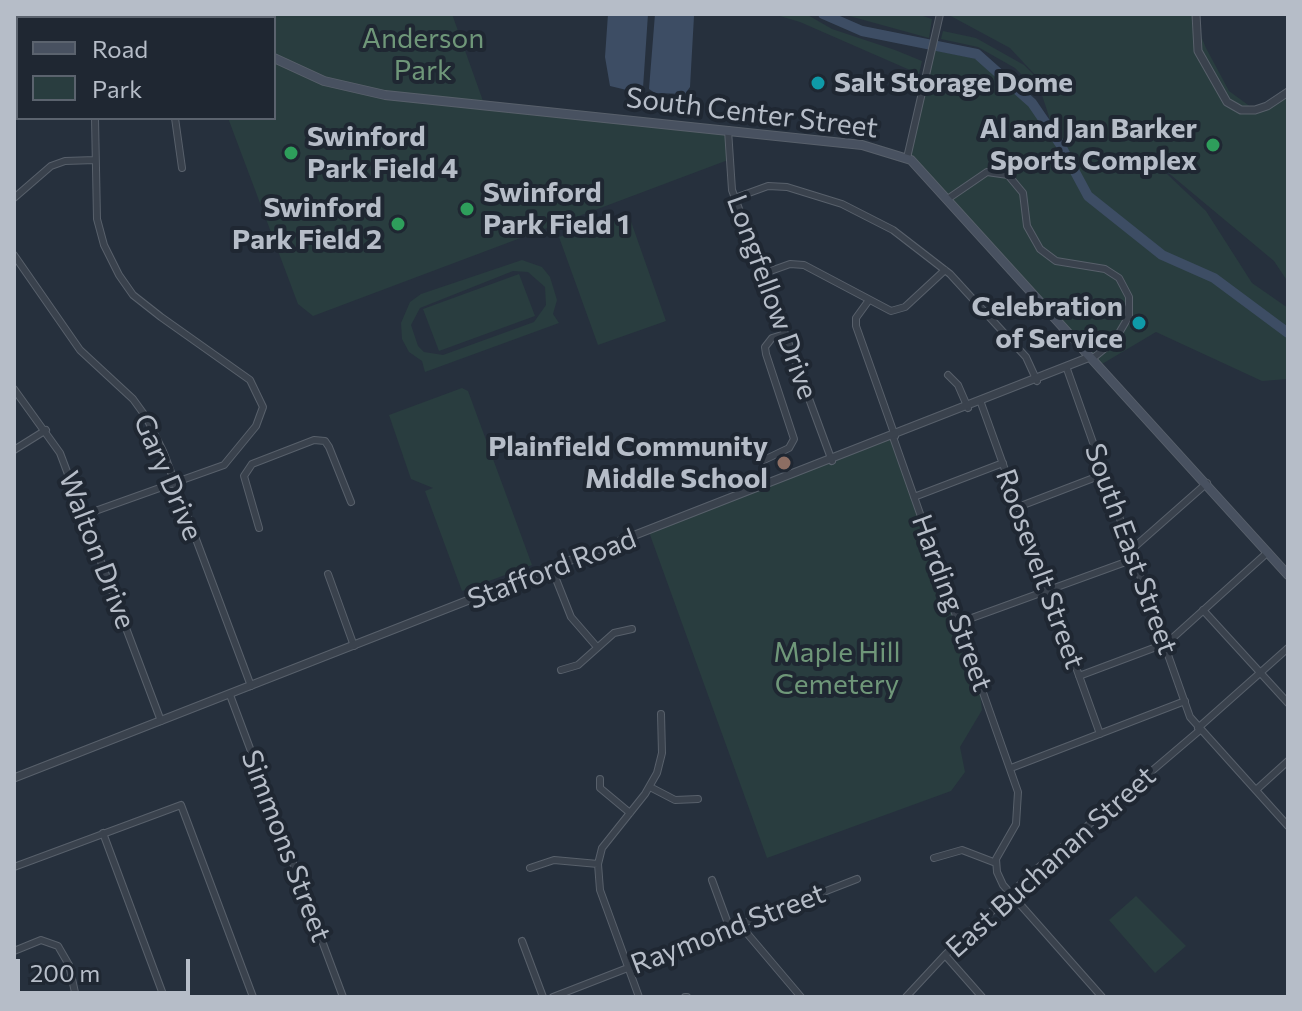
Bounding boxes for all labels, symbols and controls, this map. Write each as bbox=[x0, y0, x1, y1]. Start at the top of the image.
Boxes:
legend bbox=[16, 16, 276, 120]
park label: Anderson Park bbox=[362, 22, 484, 88]
text: Road bbox=[92, 34, 148, 63]
place label: Salt Storage Dome bbox=[834, 66, 1073, 100]
text: Park bbox=[92, 74, 142, 103]
marker: Salt Storage Dome bbox=[809, 74, 827, 92]
street label: South Center Street bbox=[624, 81, 880, 145]
place label: Al and Jan Barker Sports Complex bbox=[980, 112, 1197, 178]
place label: Swinford Park Field 4 bbox=[307, 120, 458, 186]
marker: Al and Jan Barker Sports Complex bbox=[1204, 136, 1222, 154]
marker: Swinford Park Field 4 bbox=[282, 144, 300, 162]
place label: Swinford Park Field 1 bbox=[483, 176, 630, 242]
street label: Longfellow Drive bbox=[719, 190, 825, 404]
place label: Swinford Park Field 2 bbox=[232, 191, 382, 257]
marker: Swinford Park Field 1 bbox=[458, 200, 476, 218]
marker: Swinford Park Field 2 bbox=[389, 215, 407, 233]
place label: Celebration of Service bbox=[972, 290, 1123, 356]
marker: Celebration of Service bbox=[1130, 314, 1148, 332]
street label: Gary Drive bbox=[126, 409, 210, 545]
place label: Plainfield Community Middle School bbox=[488, 430, 768, 496]
street label: South East Street bbox=[1077, 439, 1185, 659]
marker: Plainfield Community Middle School bbox=[775, 454, 793, 472]
street label: Roosevelt Street bbox=[988, 465, 1092, 673]
street label: Walton Drive bbox=[52, 467, 142, 633]
street label: Harding Street bbox=[905, 510, 999, 696]
street label: Stafford Road bbox=[463, 522, 641, 616]
park label: Maple Hill Cemetery bbox=[773, 636, 901, 702]
street label: Simmons Street bbox=[234, 745, 338, 947]
street label: East Buchanan Street bbox=[939, 759, 1163, 965]
street label: Raymond Street bbox=[626, 877, 830, 981]
scale bar bbox=[20, 943, 194, 993]
text: 200 m bbox=[30, 958, 100, 987]

